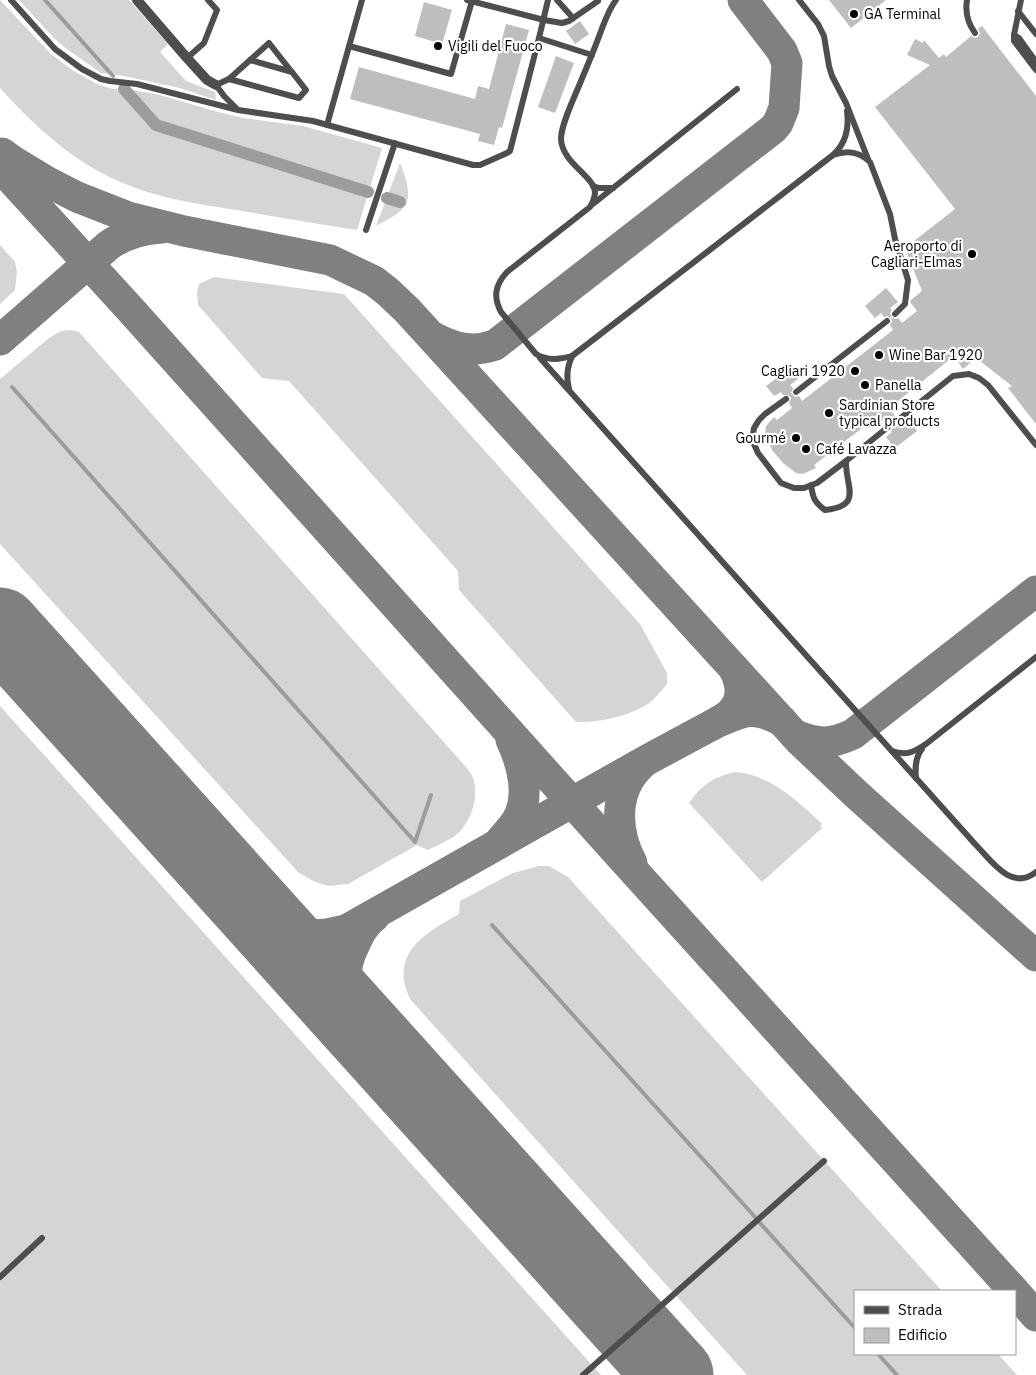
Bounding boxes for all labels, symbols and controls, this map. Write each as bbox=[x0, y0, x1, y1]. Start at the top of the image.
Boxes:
place label: GA Terminal bbox=[864, 5, 941, 23]
marker: GA Terminal bbox=[848, 8, 860, 20]
place label: Vigili del Fuoco bbox=[448, 37, 543, 55]
marker: Vigili del Fuoco bbox=[432, 40, 444, 52]
place label: Aeroporto di Cagliari-Elmas bbox=[871, 237, 962, 271]
marker: Aeroporto di Cagliari-Elmas bbox=[966, 248, 978, 260]
place label: Wine Bar 1920 bbox=[889, 346, 983, 364]
marker: Wine Bar 1920 bbox=[873, 349, 885, 361]
place label: Cagliari 1920 bbox=[761, 362, 845, 380]
marker: Cagliari 1920 bbox=[849, 365, 861, 377]
place label: Panella bbox=[875, 376, 922, 394]
marker: Panella bbox=[859, 379, 871, 391]
place label: Sardinian Store typical products bbox=[839, 396, 940, 430]
marker: Sardinian Store typical products bbox=[823, 407, 835, 419]
place label: Gourmé bbox=[735, 429, 786, 447]
marker: Gourmé bbox=[790, 432, 802, 444]
place label: Café Lavazza bbox=[816, 440, 897, 458]
marker: Café Lavazza bbox=[800, 443, 812, 455]
legend bbox=[854, 1290, 1016, 1355]
text: Strada bbox=[898, 1300, 942, 1319]
text: Edificio bbox=[898, 1325, 947, 1344]

